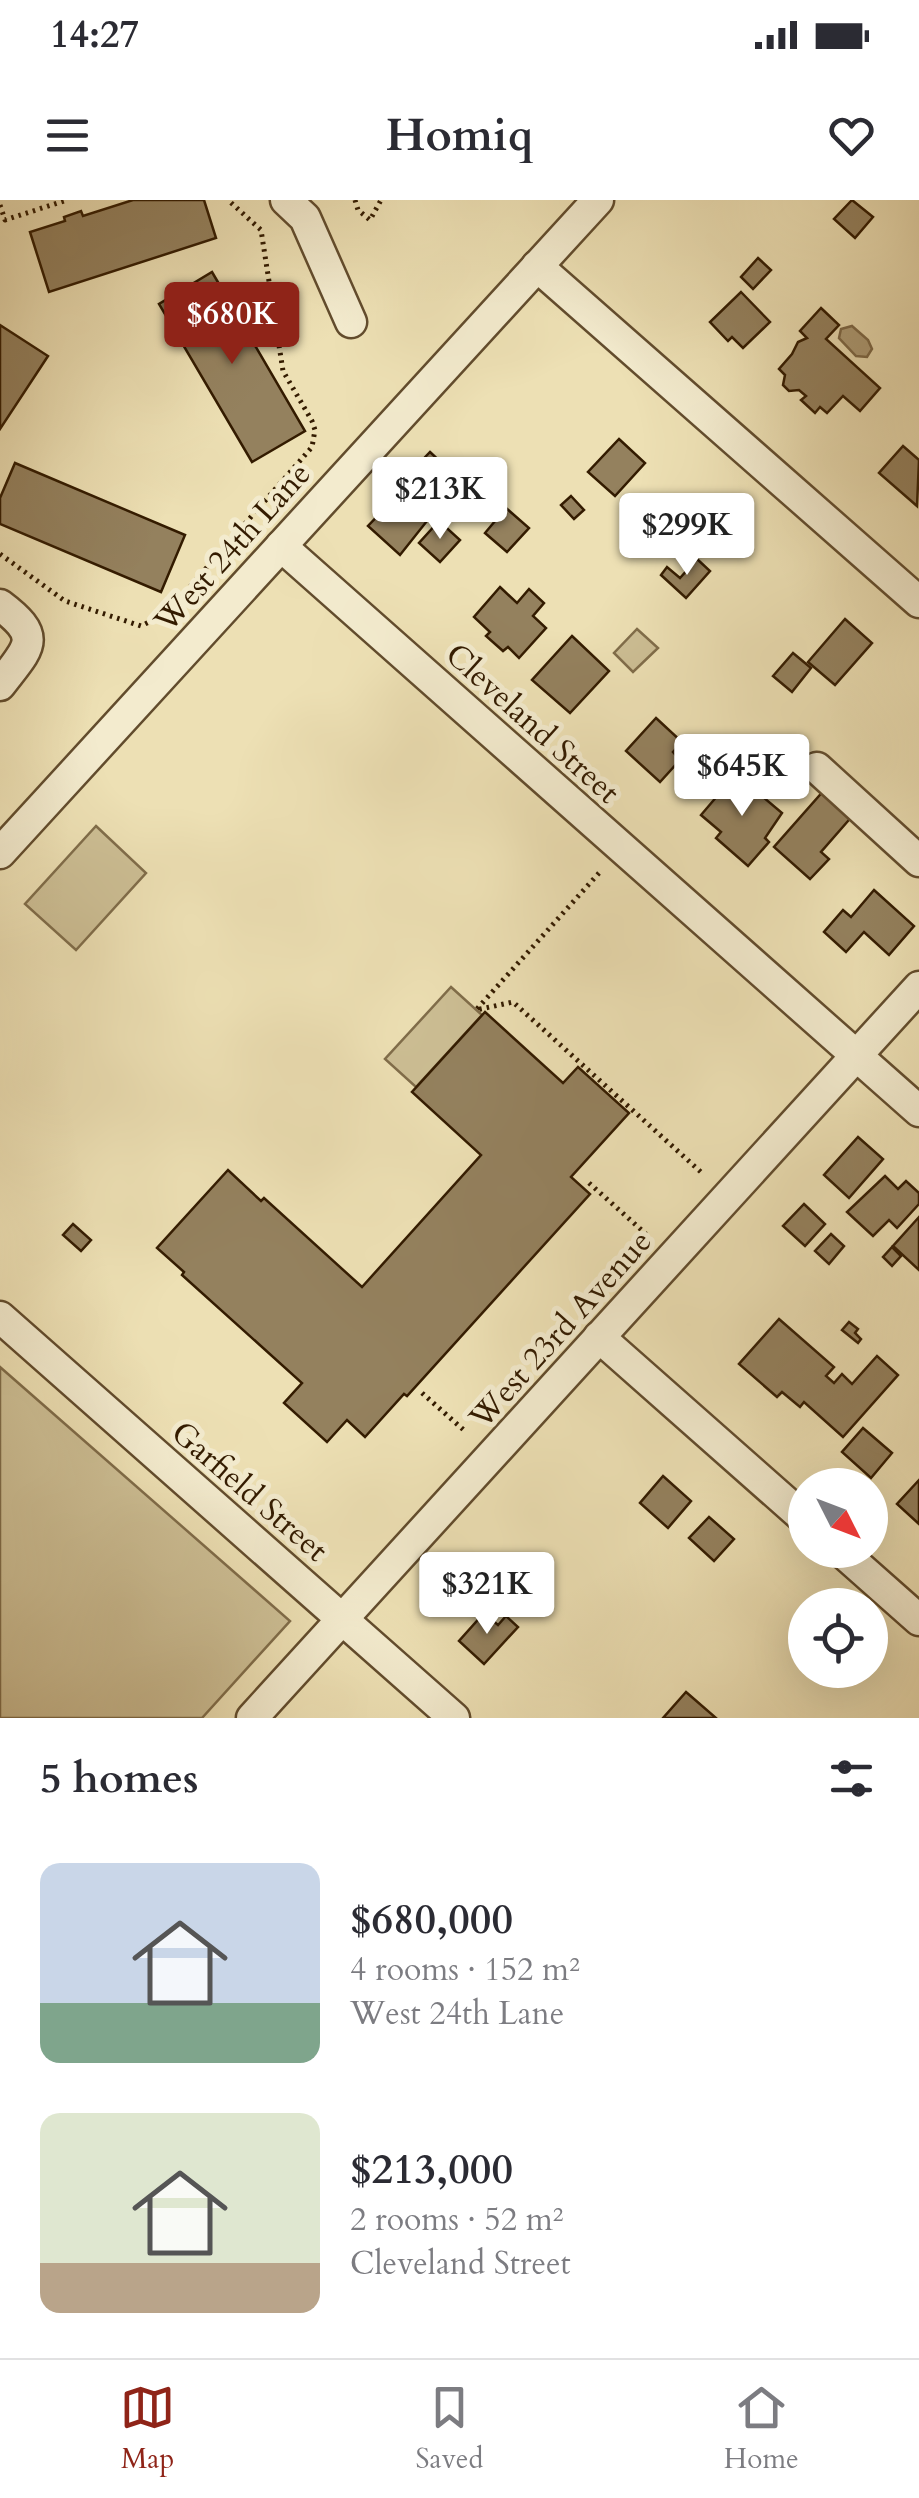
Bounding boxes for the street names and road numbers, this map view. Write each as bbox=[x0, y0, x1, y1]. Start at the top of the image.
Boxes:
street label: West 24th Lane bbox=[144, 453, 321, 643]
street label: Cleveland Street bbox=[436, 634, 629, 814]
street label: West 23rd Avenue bbox=[459, 1221, 662, 1439]
street label: Garfield Street bbox=[162, 1411, 337, 1572]

